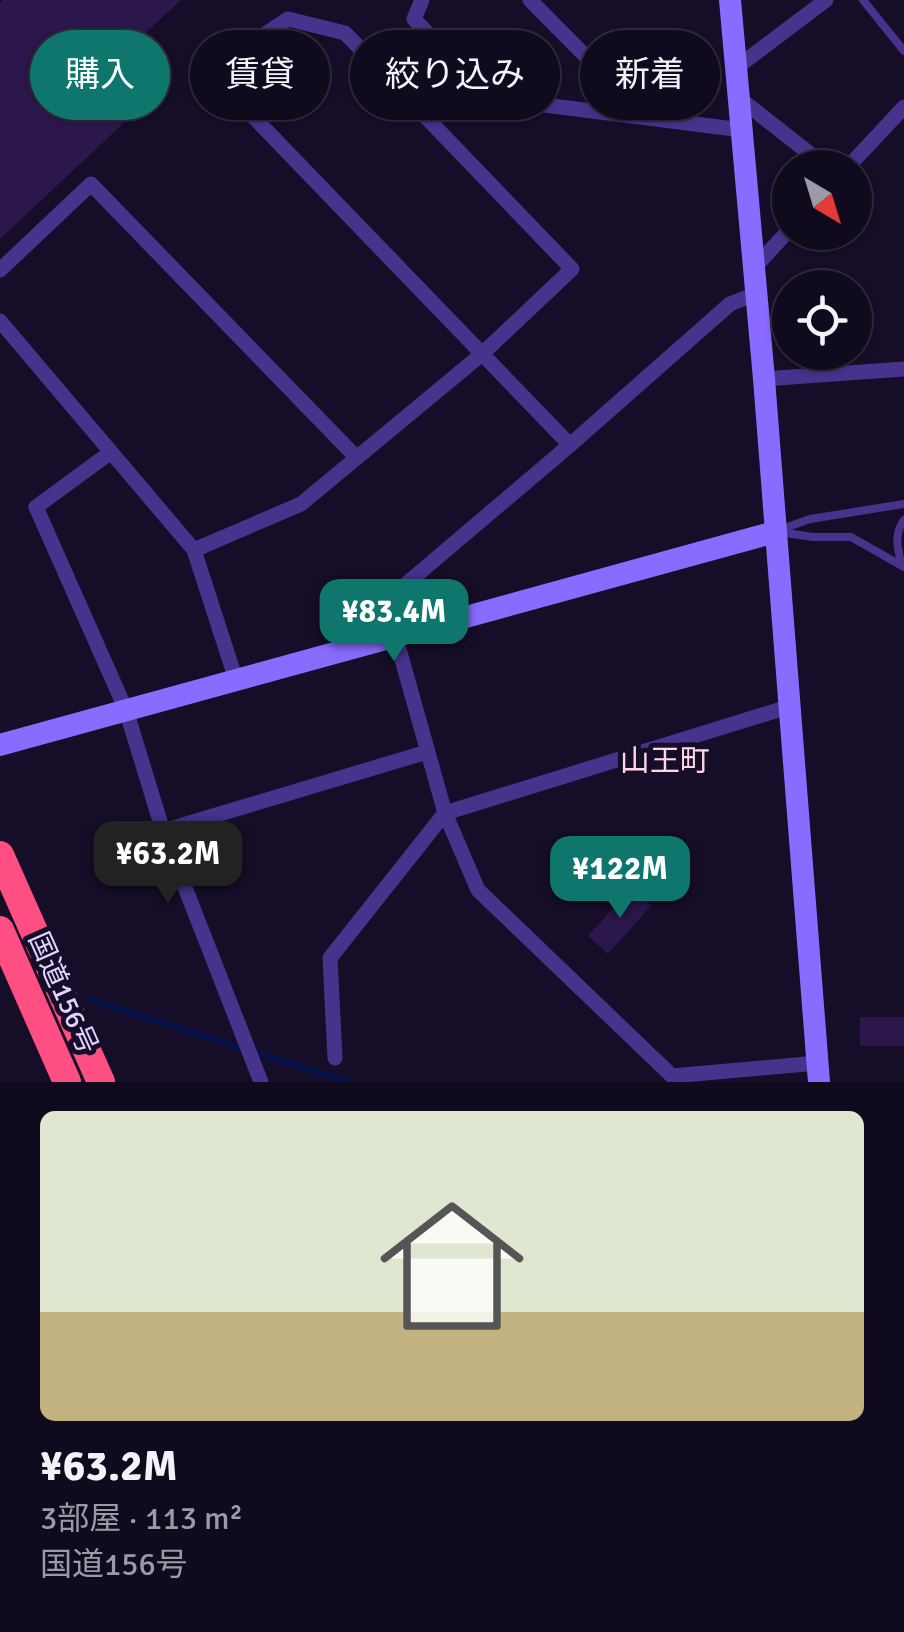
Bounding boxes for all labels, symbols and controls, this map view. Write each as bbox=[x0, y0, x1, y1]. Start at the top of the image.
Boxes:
chip: 購入 bbox=[30, 30, 170, 120]
chip: 賃貸 bbox=[190, 30, 330, 120]
chip: 絞り込み bbox=[350, 30, 560, 120]
chip: 新着 bbox=[580, 30, 720, 120]
north arrow bbox=[772, 150, 872, 250]
map controls bbox=[772, 150, 872, 370]
button: locate bbox=[772, 270, 872, 370]
pin: ¥83.4M bbox=[313, 579, 475, 664]
text: ¥83.4M bbox=[342, 592, 446, 631]
district label: 山王町 bbox=[620, 743, 710, 780]
pin: ¥63.2M bbox=[87, 821, 249, 906]
text: ¥63.2M bbox=[116, 834, 220, 873]
pin: ¥122M bbox=[550, 836, 690, 921]
text: ¥122M bbox=[572, 849, 668, 888]
street label: 国道156号 bbox=[21, 927, 105, 1059]
icon: home bbox=[362, 1176, 542, 1356]
text: ¥63.2M bbox=[40, 1441, 178, 1492]
text: 3部屋 · 113 m² bbox=[40, 1499, 243, 1538]
text: 国道156号 bbox=[40, 1545, 188, 1584]

